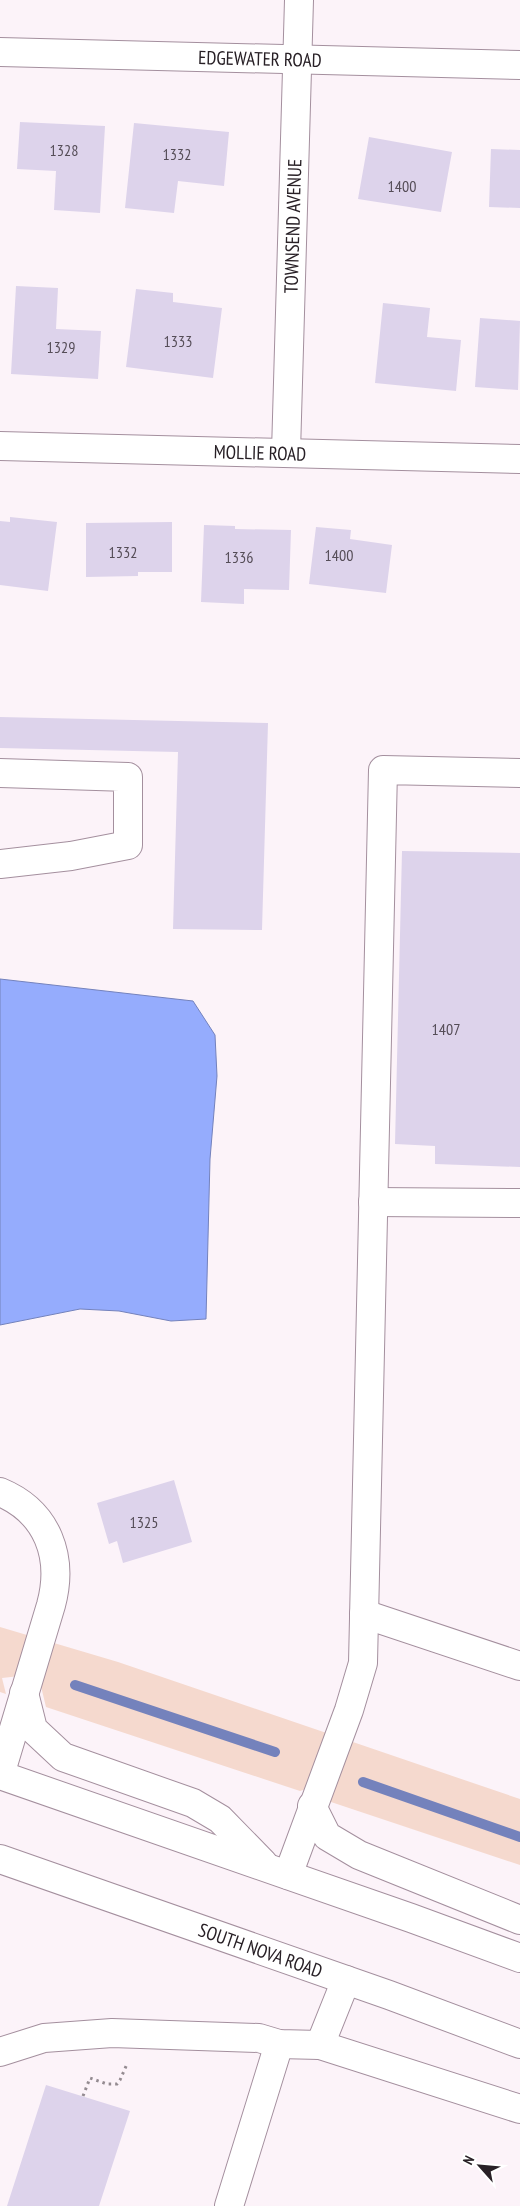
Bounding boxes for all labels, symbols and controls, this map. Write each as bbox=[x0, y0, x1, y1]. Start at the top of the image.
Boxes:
street label: EDGEWATER ROAD bbox=[198, 45, 322, 72]
house number: 1328 bbox=[50, 140, 78, 160]
house number: 1332 bbox=[163, 144, 191, 164]
street label: TOWNSEND AVENUE bbox=[279, 159, 306, 294]
house number: 1400 bbox=[388, 176, 416, 196]
house number: 1333 bbox=[164, 331, 192, 351]
house number: 1329 bbox=[47, 337, 75, 357]
street label: MOLLIE ROAD bbox=[213, 439, 307, 466]
house number: 1332 bbox=[109, 542, 137, 562]
house number: 1400 bbox=[325, 545, 353, 565]
house number: 1336 bbox=[225, 547, 253, 567]
house number: 1407 bbox=[432, 1019, 460, 1039]
house number: 1325 bbox=[130, 1512, 158, 1532]
street label: SOUTH NOVA ROAD bbox=[195, 1917, 326, 1983]
north arrow bbox=[455, 2141, 505, 2191]
text: N bbox=[459, 2153, 478, 2168]

